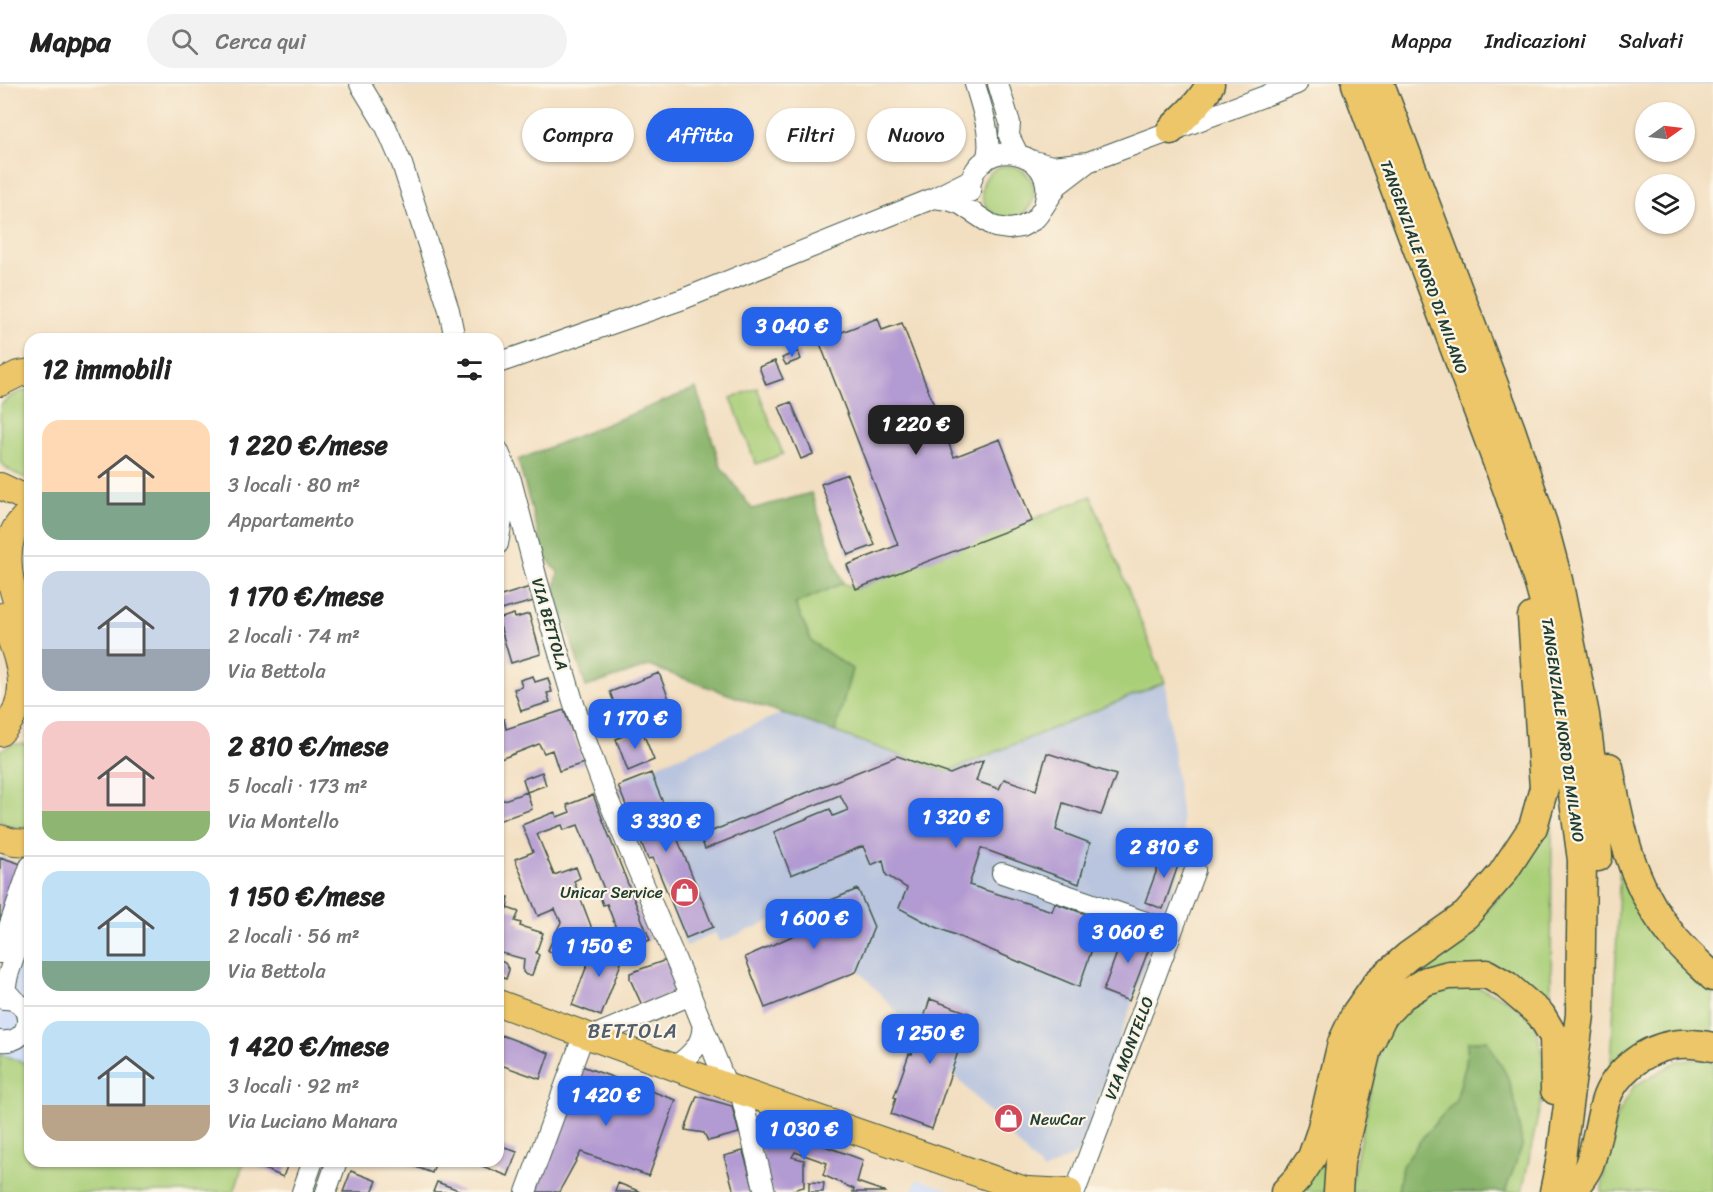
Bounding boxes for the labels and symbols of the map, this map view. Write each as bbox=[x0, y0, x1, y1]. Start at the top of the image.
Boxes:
north arrow bbox=[1635, 102, 1695, 162]
street label: TANGENZIALE NORD DI MILANO bbox=[1372, 156, 1476, 378]
pin: 3 040 € bbox=[737, 307, 847, 358]
pin: 1 220 € bbox=[861, 405, 971, 456]
street label: VIA BETTOLA bbox=[523, 575, 577, 673]
street label: TANGENZIALE NORD DI MILANO bbox=[1533, 616, 1593, 844]
pin: 1 170 € bbox=[580, 699, 690, 750]
pin: 1 320 € bbox=[901, 798, 1011, 849]
pin: 3 330 € bbox=[611, 802, 721, 853]
pin: 2 810 € bbox=[1109, 828, 1219, 879]
shop icon: Unicar Service bbox=[668, 876, 700, 908]
place label: Unicar Service bbox=[560, 878, 663, 907]
pin: 1 600 € bbox=[759, 899, 869, 950]
pin: 3 060 € bbox=[1073, 913, 1183, 964]
pin: 1 150 € bbox=[544, 927, 654, 978]
street label: VIA MONTELLO bbox=[1096, 992, 1162, 1104]
district label: BETTOLA bbox=[588, 1014, 678, 1049]
pin: 1 250 € bbox=[875, 1014, 985, 1065]
pin: 1 420 € bbox=[551, 1076, 661, 1127]
shop icon: NewCar bbox=[993, 1103, 1025, 1135]
place label: NewCar bbox=[1030, 1105, 1086, 1134]
pin: 1 030 € bbox=[749, 1110, 859, 1161]

